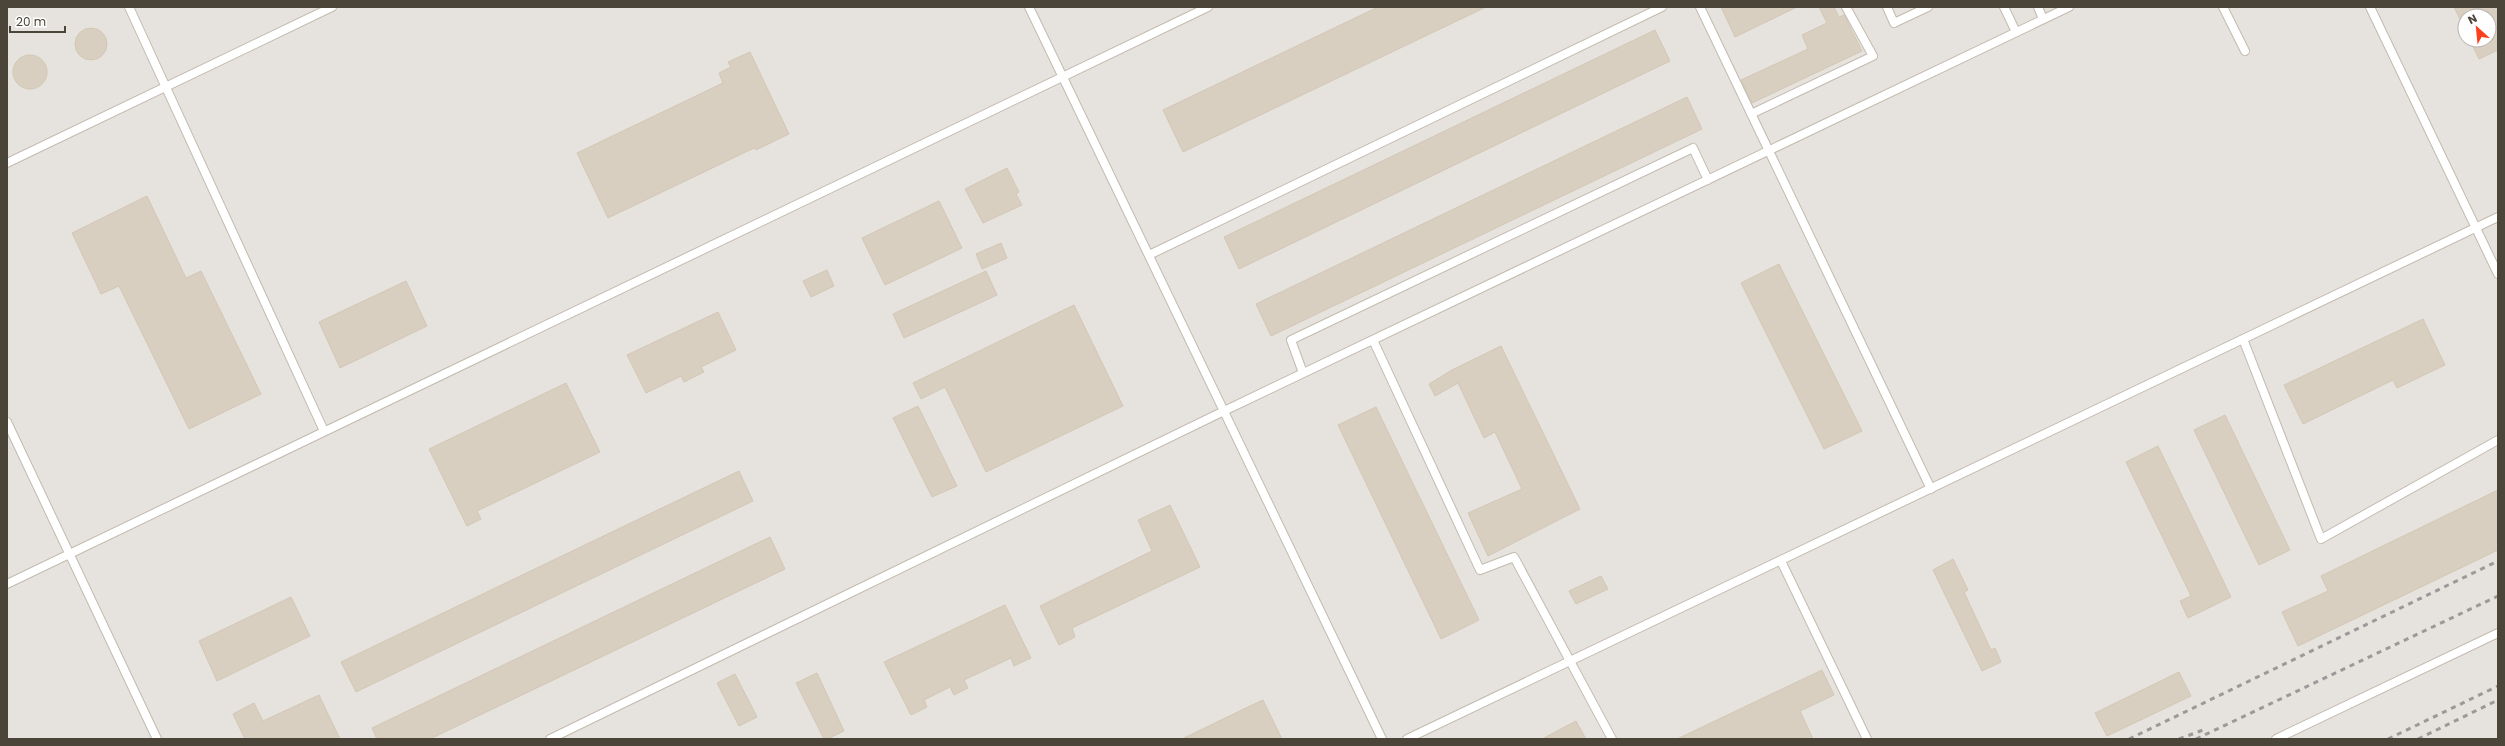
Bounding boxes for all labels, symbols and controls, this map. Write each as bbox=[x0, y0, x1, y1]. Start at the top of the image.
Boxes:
scale bar bbox=[10, 8, 65, 34]
north arrow bbox=[2457, 8, 2497, 48]
text: N bbox=[2465, 10, 2480, 28]
text: 20 m bbox=[16, 13, 46, 30]

